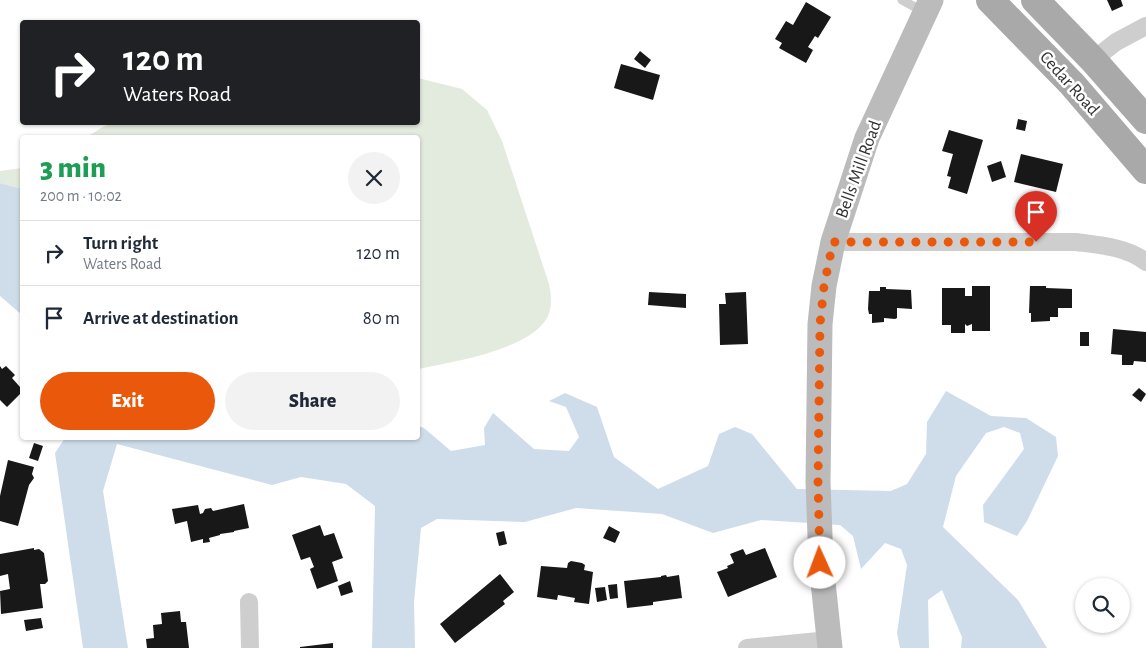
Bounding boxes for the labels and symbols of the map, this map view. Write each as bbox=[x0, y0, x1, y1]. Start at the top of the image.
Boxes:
street label: Cedar Road bbox=[1036, 48, 1102, 119]
street label: Bells Mill Road bbox=[833, 118, 885, 221]
pin bbox=[1015, 191, 1057, 242]
position arrow bbox=[793, 536, 845, 588]

